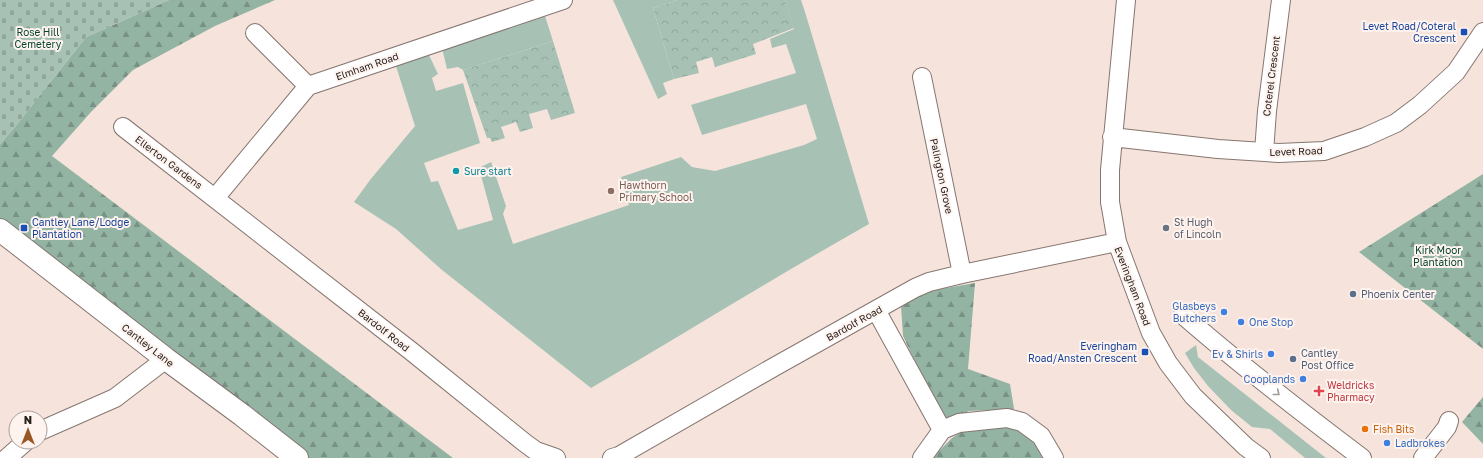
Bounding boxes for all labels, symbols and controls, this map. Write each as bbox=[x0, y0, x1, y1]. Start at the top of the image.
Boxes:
place label: Levet Road/Coteral Crescent bbox=[1363, 20, 1456, 44]
park label: Rose Hill Cemetery bbox=[15, 26, 62, 50]
marker: Levet Road/Coteral Crescent bbox=[1459, 27, 1469, 37]
street label: Coterel Crescent bbox=[1260, 35, 1282, 117]
street label: Elmham Road bbox=[334, 50, 400, 82]
street label: Ellerton Gardens bbox=[133, 133, 205, 191]
street label: Palington Grove bbox=[928, 137, 956, 215]
street label: Levet Road bbox=[1269, 144, 1323, 158]
place label: Sure start bbox=[464, 165, 512, 177]
marker: Sure start bbox=[451, 166, 461, 176]
place label: Hawthorn Primary School bbox=[619, 179, 692, 203]
marker: Hawthorn Primary School bbox=[606, 186, 616, 196]
place label: Cantley Lane/Lodge Plantation bbox=[32, 216, 129, 240]
place label: St Hugh of Lincoln bbox=[1174, 216, 1221, 240]
marker: Cantley Lane/Lodge Plantation bbox=[19, 223, 29, 233]
marker: St Hugh of Lincoln bbox=[1161, 223, 1171, 233]
park label: Kirk Moor Plantation bbox=[1413, 244, 1463, 268]
street label: Everingham Road bbox=[1112, 245, 1154, 327]
place label: Phoenix Center bbox=[1361, 288, 1435, 300]
marker: Phoenix Center bbox=[1348, 289, 1358, 299]
place label: Glasbeys Butchers bbox=[1172, 300, 1216, 324]
street label: Bardolf Road bbox=[824, 303, 884, 343]
street label: Bardolf Road bbox=[356, 306, 412, 354]
marker: Glasbeys Butchers bbox=[1219, 307, 1229, 317]
place label: One Stop bbox=[1249, 316, 1293, 328]
marker: One Stop bbox=[1236, 317, 1246, 327]
street label: Cantley Lane bbox=[120, 321, 177, 369]
place label: Everingham Road/Ansten Crescent bbox=[1028, 340, 1137, 364]
marker: Everingham Road/Ansten Crescent bbox=[1140, 347, 1150, 357]
place label: Cantley Post Office bbox=[1301, 347, 1354, 371]
place label: Ev & Shirls bbox=[1212, 348, 1263, 360]
marker: Ev & Shirls bbox=[1266, 349, 1276, 359]
marker: Cantley Post Office bbox=[1288, 354, 1298, 364]
place label: Cooplands bbox=[1244, 373, 1295, 385]
marker: Cooplands bbox=[1298, 374, 1308, 384]
place label: Weldricks Pharmacy bbox=[1327, 379, 1375, 403]
marker: Weldricks Pharmacy bbox=[1314, 386, 1324, 396]
one-way arrow bbox=[1273, 389, 1280, 396]
north arrow bbox=[8, 410, 48, 450]
text: N bbox=[24, 413, 32, 426]
place label: Fish Bits bbox=[1373, 423, 1414, 435]
marker: Fish Bits bbox=[1360, 424, 1370, 434]
place label: Ladbrokes bbox=[1395, 437, 1445, 449]
marker: Ladbrokes bbox=[1382, 438, 1392, 448]

